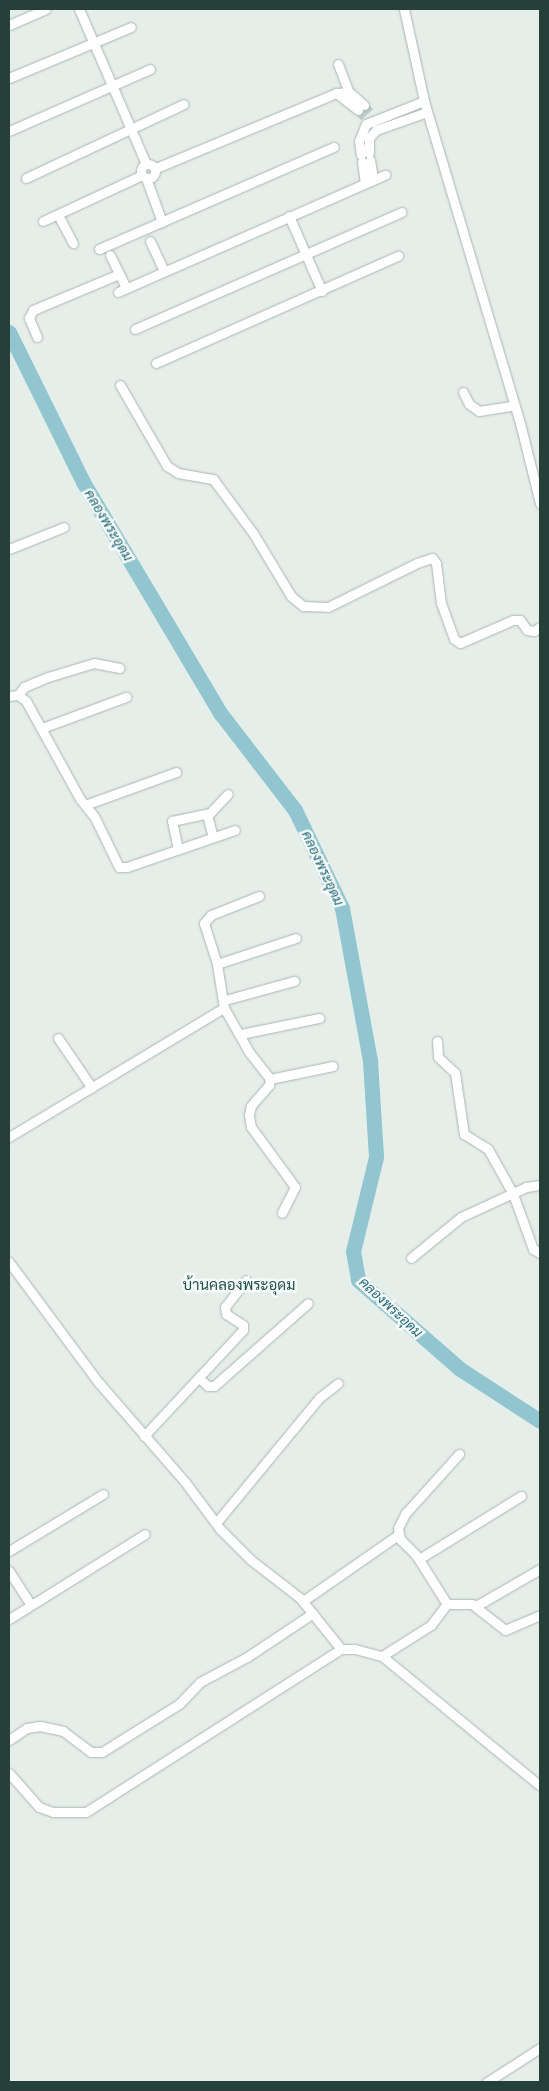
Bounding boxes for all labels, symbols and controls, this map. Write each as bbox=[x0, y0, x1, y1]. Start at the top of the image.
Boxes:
water label: คลองพระอุดม bbox=[81, 486, 137, 564]
water label: คลองพระอุดม bbox=[298, 828, 348, 908]
water label: คลองพระอุดม bbox=[356, 1273, 426, 1341]
district label: บ้านคลองพระอุดม bbox=[183, 1276, 295, 1294]

